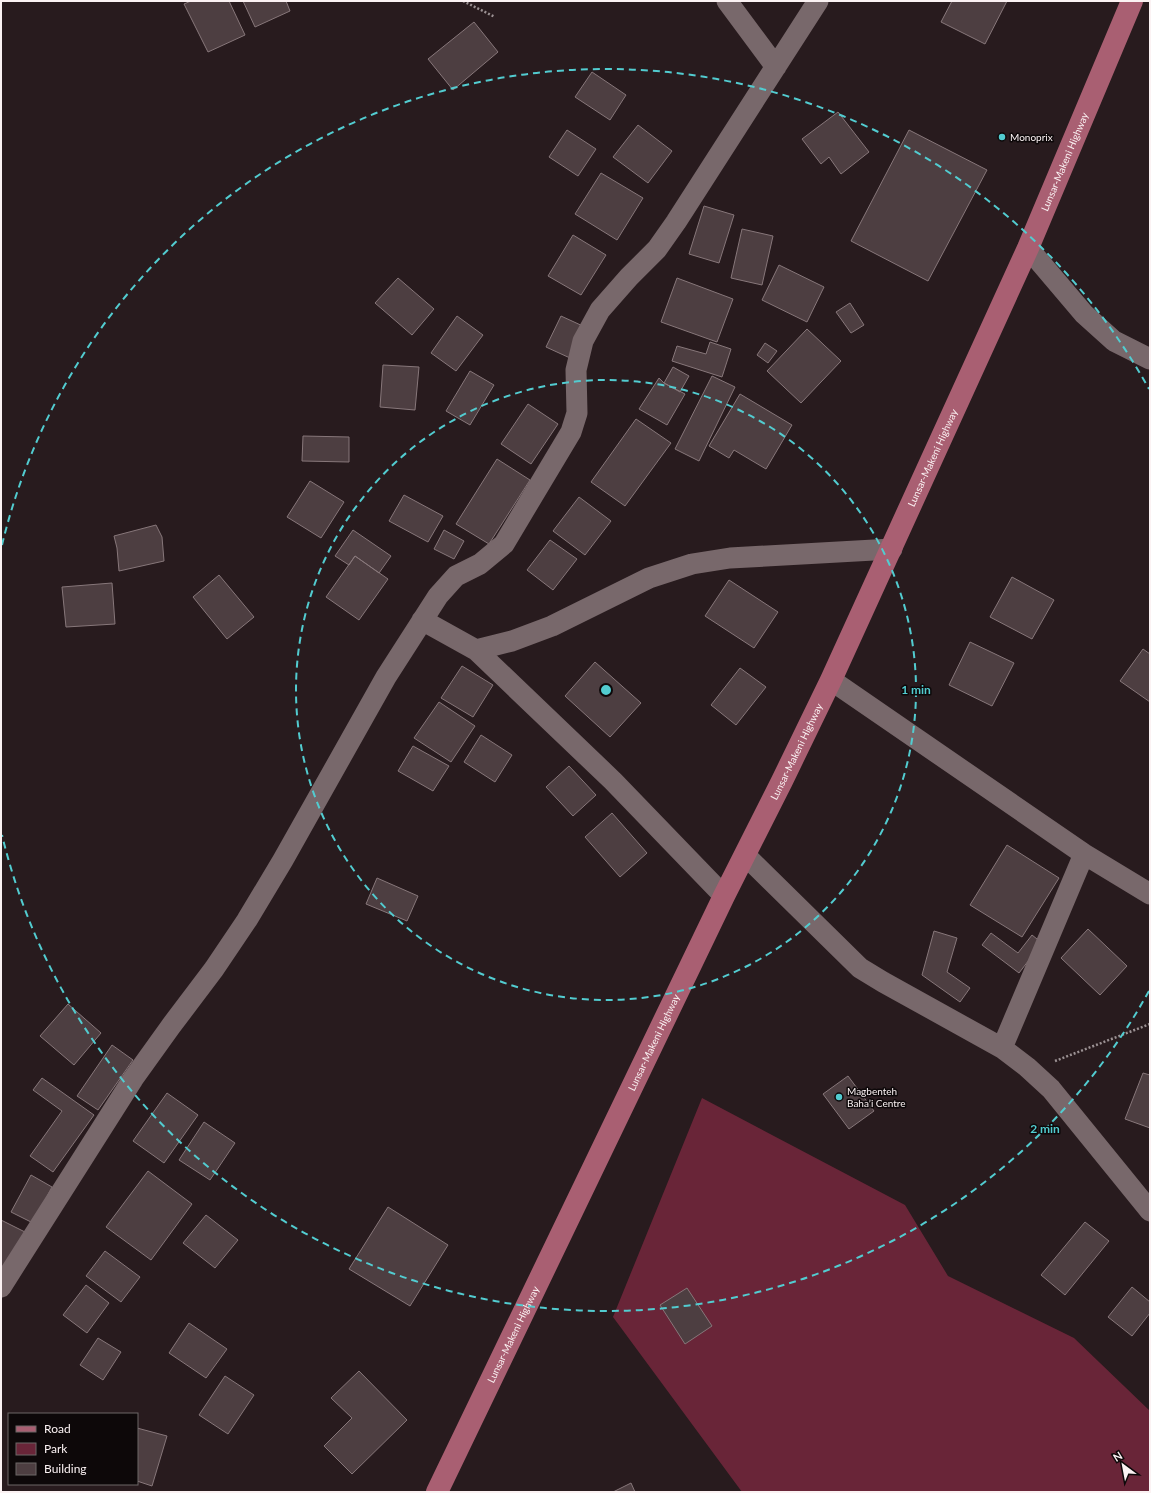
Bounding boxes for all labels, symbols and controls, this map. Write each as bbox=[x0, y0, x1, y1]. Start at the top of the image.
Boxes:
street label: Lunsar-Makeni Highway bbox=[1038, 110, 1091, 213]
place label: Monoprix bbox=[1010, 131, 1053, 143]
marker: Monoprix bbox=[997, 132, 1007, 142]
street label: Lunsar-Makeni Highway bbox=[905, 406, 960, 508]
text: 1 min bbox=[901, 682, 931, 697]
centre of rings bbox=[599, 683, 613, 697]
street label: Lunsar-Makeni Highway bbox=[768, 701, 825, 802]
street label: Lunsar-Makeni Highway bbox=[625, 991, 682, 1093]
place label: Magbenteh Baha’i Centre bbox=[847, 1085, 906, 1109]
marker: Magbenteh Baha’i Centre bbox=[834, 1092, 844, 1102]
text: 2 min bbox=[1030, 1121, 1060, 1136]
street label: Lunsar-Makeni Highway bbox=[485, 1283, 542, 1385]
legend bbox=[8, 1413, 138, 1485]
text: Road bbox=[44, 1421, 71, 1436]
text: Park bbox=[44, 1441, 68, 1456]
north arrow bbox=[1103, 1445, 1143, 1485]
text: N bbox=[1110, 1448, 1124, 1464]
text: Building bbox=[44, 1461, 87, 1476]

